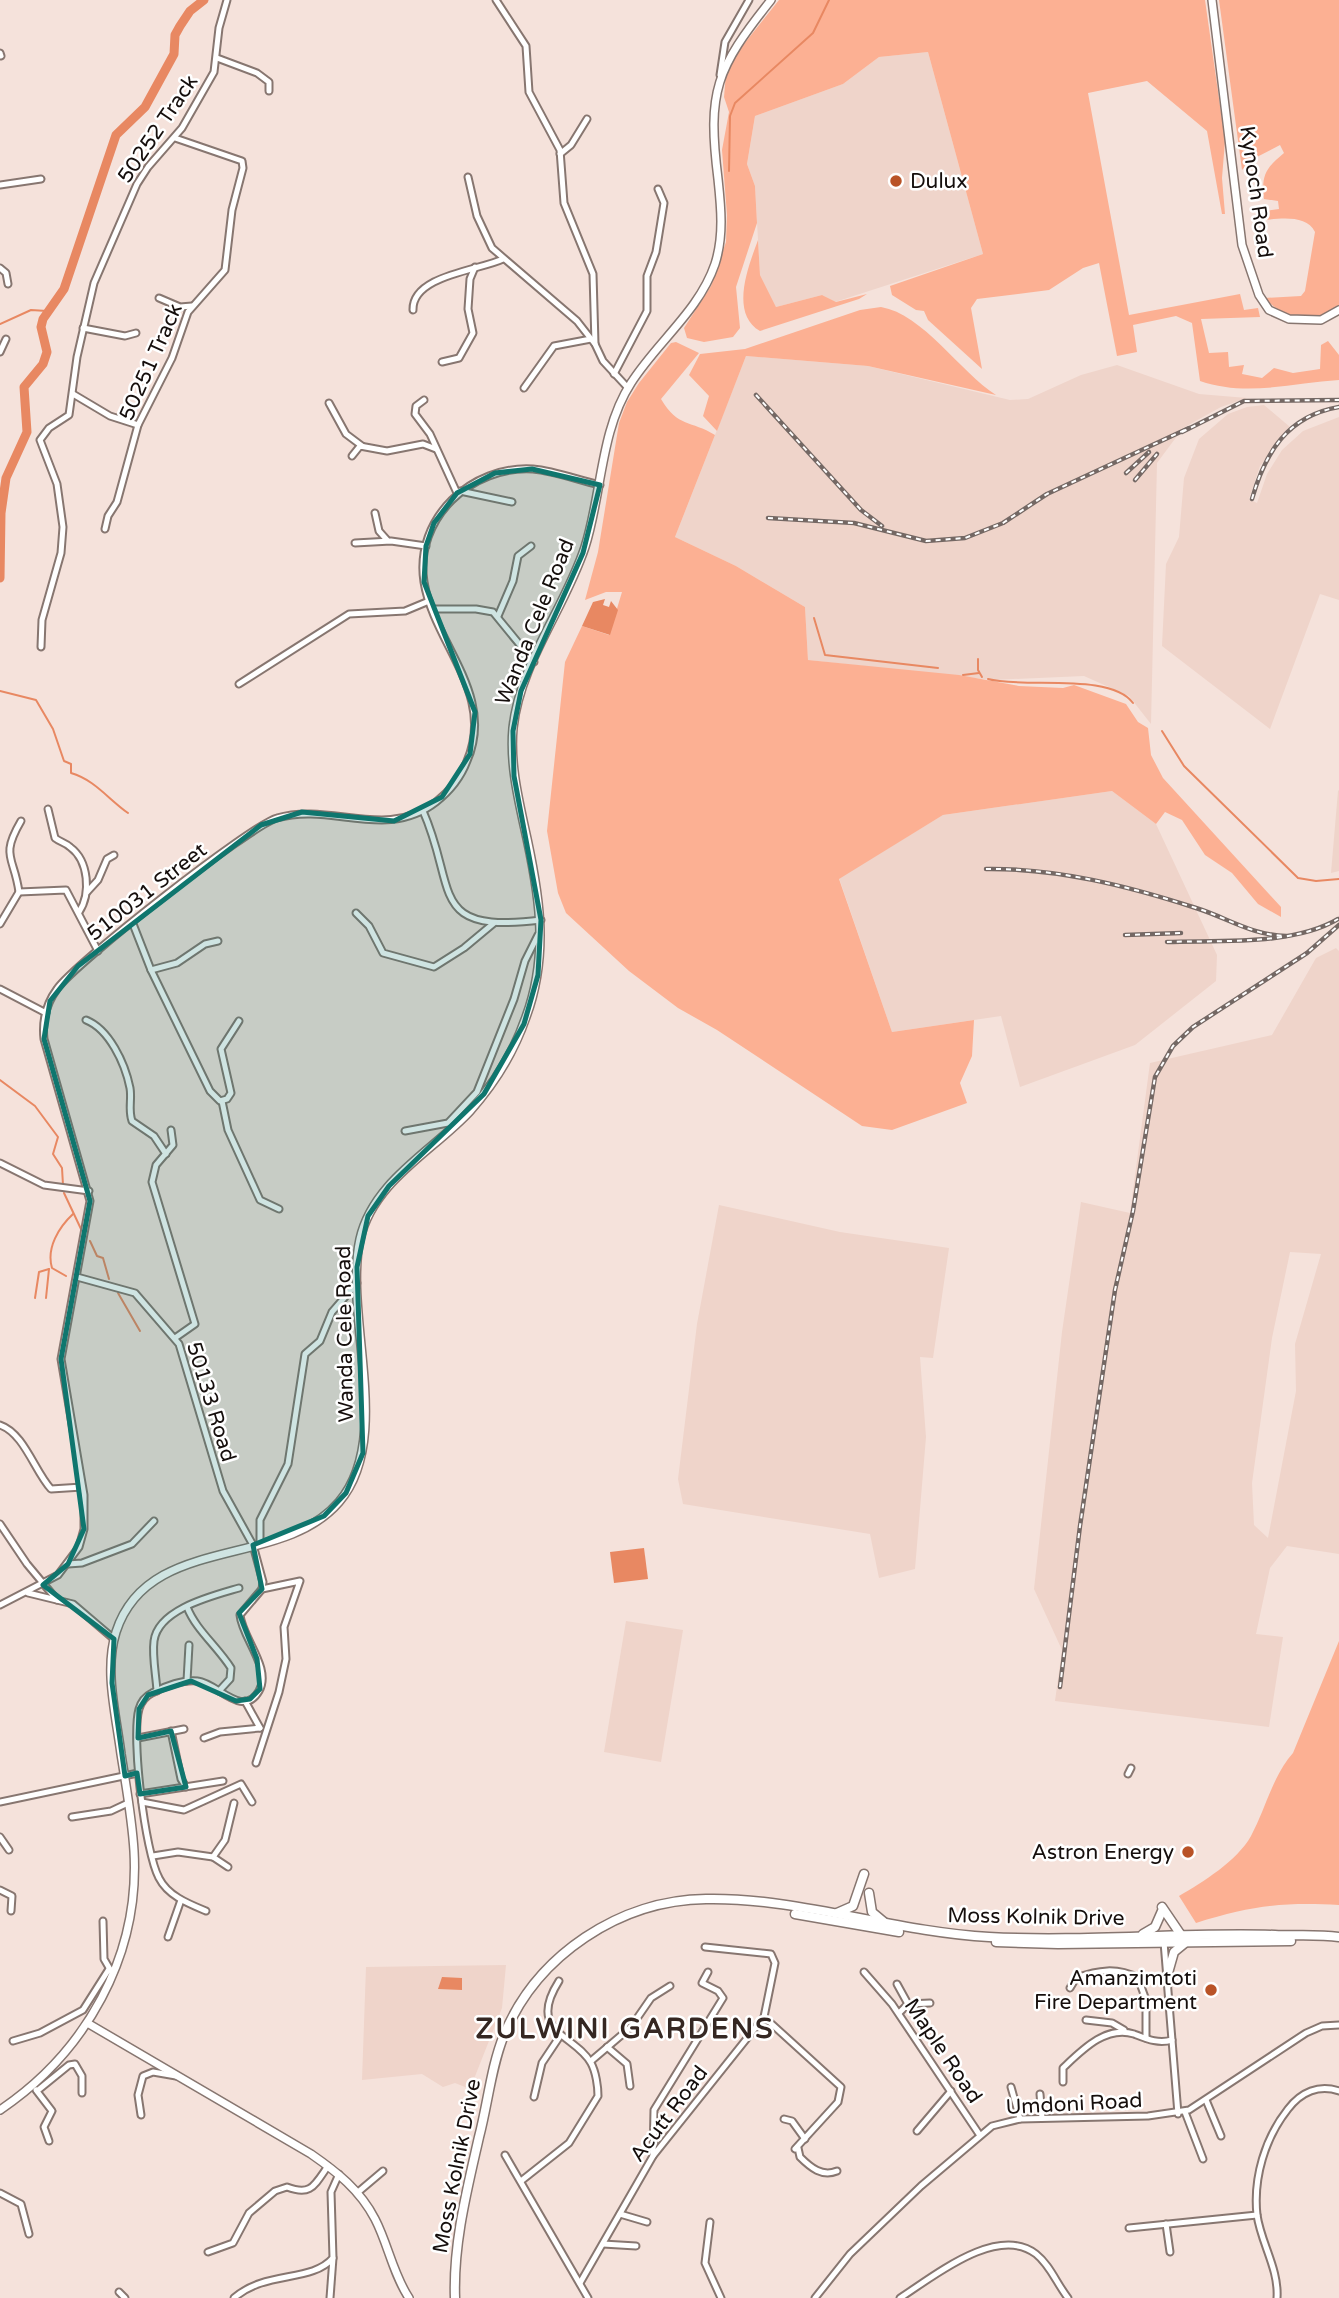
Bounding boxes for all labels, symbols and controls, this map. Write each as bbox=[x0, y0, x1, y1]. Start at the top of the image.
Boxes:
street label: 50252 Track bbox=[113, 70, 203, 188]
street label: Kynoch Road bbox=[1234, 124, 1278, 260]
place label: Dulux bbox=[910, 169, 968, 194]
marker: Dulux bbox=[888, 173, 904, 189]
street label: 50251 Track bbox=[114, 300, 188, 424]
street label: Wanda Cele Road bbox=[490, 535, 580, 709]
street label: 510031 Street bbox=[82, 838, 212, 946]
street label: Wanda Cele Road bbox=[331, 1245, 359, 1423]
street label: 50133 Road bbox=[181, 1339, 241, 1465]
place label: Astron Energy bbox=[1031, 1840, 1174, 1865]
marker: Astron Energy bbox=[1180, 1844, 1196, 1860]
street label: Moss Kolnik Drive bbox=[947, 1903, 1125, 1931]
place label: Amanzimtoti Fire Department bbox=[1034, 1966, 1197, 2015]
marker: Amanzimtoti Fire Department bbox=[1203, 1982, 1219, 1998]
street label: Maple Road bbox=[899, 1994, 987, 2108]
district label: ZULWINI GARDENS bbox=[476, 2012, 774, 2046]
street label: Acutt Road bbox=[625, 2061, 713, 2167]
street label: Moss Kolnik Drive bbox=[428, 2077, 486, 2255]
street label: Umdoni Road bbox=[1005, 2088, 1143, 2120]

